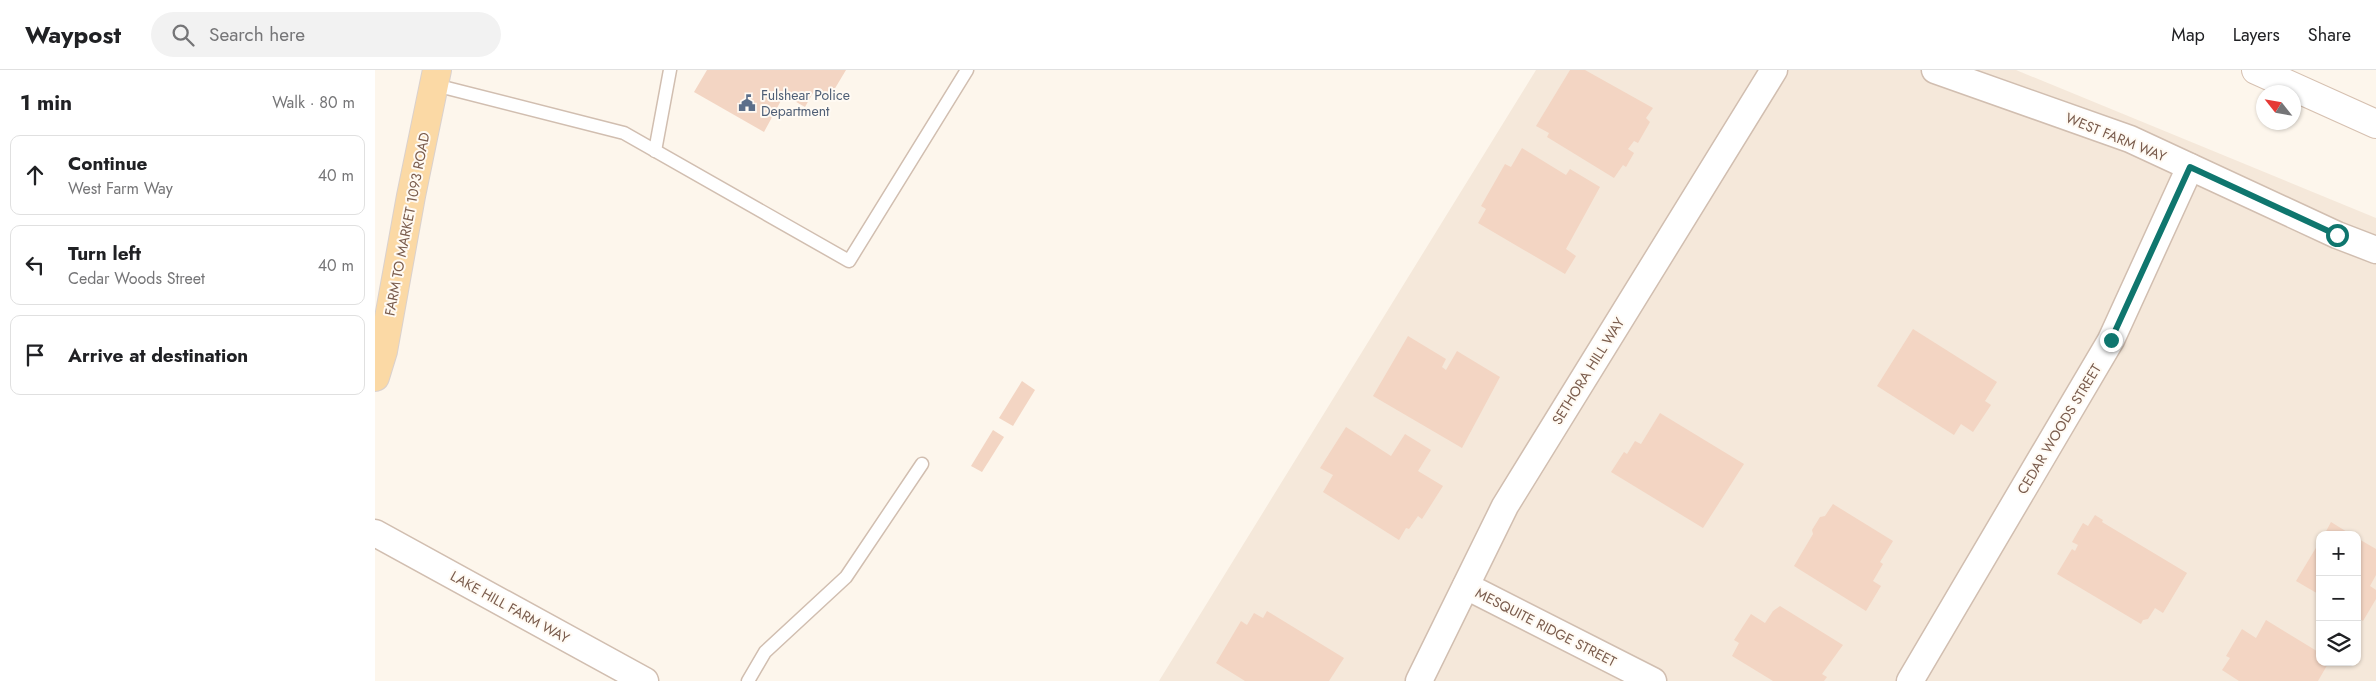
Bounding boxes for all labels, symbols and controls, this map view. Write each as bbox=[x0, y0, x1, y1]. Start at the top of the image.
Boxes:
search box bbox=[151, 12, 501, 57]
text: Waypost bbox=[25, 17, 121, 52]
icon: search bbox=[169, 21, 197, 49]
text: Search here bbox=[209, 21, 305, 48]
text: Map bbox=[2171, 22, 2205, 48]
text: Layers bbox=[2233, 22, 2280, 48]
text: Share bbox=[2308, 22, 2351, 48]
place label: Fulshear Police Department bbox=[761, 85, 850, 121]
north arrow bbox=[2256, 85, 2301, 130]
text: 1 min bbox=[20, 88, 72, 118]
text: Walk · 80 m bbox=[272, 91, 355, 114]
public building icon: Fulshear Police Department bbox=[737, 93, 757, 113]
street label: WEST FARM WAY bbox=[2063, 108, 2170, 166]
street label: FARM TO MARKET 1093 ROAD bbox=[379, 131, 435, 317]
text: Continue bbox=[68, 150, 147, 177]
icon: ahead bbox=[21, 161, 49, 189]
text: 40 m bbox=[318, 164, 354, 187]
text: West Farm Way bbox=[68, 177, 173, 200]
route start bbox=[2326, 224, 2349, 247]
text: Turn left bbox=[68, 240, 141, 267]
icon: left bbox=[21, 251, 49, 279]
text: 40 m bbox=[318, 254, 354, 277]
text: Cedar Woods Street bbox=[68, 267, 205, 290]
street label: SETHORA HILL WAY bbox=[1547, 313, 1629, 428]
route end bbox=[2100, 329, 2123, 352]
icon: arrive bbox=[21, 341, 49, 369]
text: Arrive at destination bbox=[68, 342, 248, 369]
street label: CEDAR WOODS STREET bbox=[2012, 360, 2106, 498]
map controls bbox=[2316, 531, 2361, 666]
button: + bbox=[2316, 531, 2361, 576]
street label: LAKE HILL FARM WAY bbox=[447, 566, 573, 648]
button: − bbox=[2316, 576, 2361, 621]
street label: MESQUITE RIDGE STREET bbox=[1472, 583, 1620, 672]
button: layers bbox=[2316, 621, 2361, 666]

